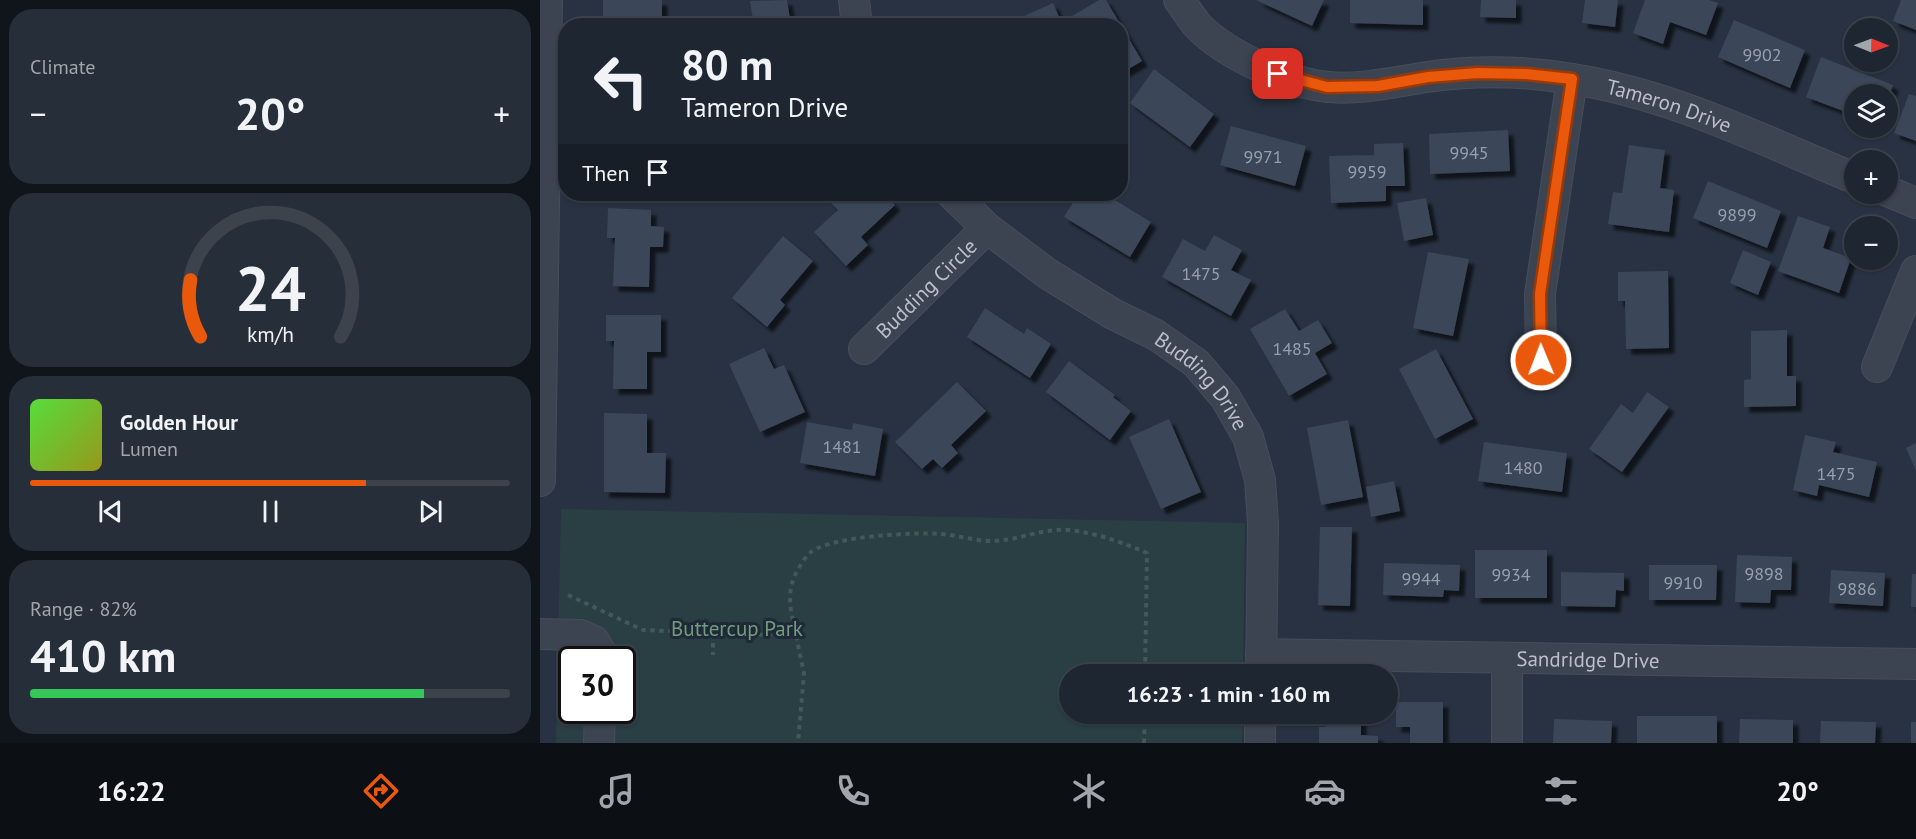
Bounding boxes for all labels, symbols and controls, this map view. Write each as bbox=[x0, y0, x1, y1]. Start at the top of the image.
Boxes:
north arrow bbox=[1844, 18, 1898, 72]
map controls bbox=[1844, 18, 1898, 270]
text: 80 m bbox=[681, 37, 773, 92]
icon: left bbox=[582, 42, 660, 120]
house number: 9902 bbox=[1742, 43, 1782, 66]
pin bbox=[1252, 48, 1303, 99]
text: Climate bbox=[30, 54, 96, 80]
icon: arrive bbox=[1261, 57, 1294, 90]
street label: Tameron Drive bbox=[1604, 72, 1736, 138]
text: 20° bbox=[235, 84, 305, 142]
button: layers bbox=[1844, 84, 1898, 138]
text: Tameron Drive bbox=[681, 90, 848, 124]
text: − bbox=[30, 92, 47, 135]
text: + bbox=[493, 92, 510, 135]
house number: 9945 bbox=[1449, 141, 1489, 164]
house number: 9971 bbox=[1243, 145, 1283, 168]
button: + bbox=[1844, 150, 1898, 204]
icon: arrive bbox=[641, 156, 674, 189]
text: Then bbox=[582, 159, 629, 187]
house number: 9959 bbox=[1347, 160, 1387, 183]
house number: 9899 bbox=[1717, 203, 1757, 226]
button: − bbox=[1844, 216, 1898, 270]
street label: Budding Circle bbox=[870, 232, 982, 344]
text: 24 bbox=[235, 247, 305, 328]
house number: 1475 bbox=[1181, 262, 1221, 285]
text: km/h bbox=[246, 320, 293, 348]
street label: Budding Drive bbox=[1150, 325, 1255, 435]
position arrow bbox=[1509, 328, 1573, 392]
house number: 1485 bbox=[1272, 337, 1312, 360]
text: Golden Hour bbox=[120, 408, 238, 436]
house number: 1481 bbox=[822, 435, 862, 458]
text: Lumen bbox=[120, 436, 178, 462]
house number: 1480 bbox=[1503, 456, 1543, 479]
house number: 1475 bbox=[1816, 462, 1856, 485]
icon: previous bbox=[94, 495, 127, 528]
icon: pause bbox=[254, 495, 287, 528]
icon: next bbox=[414, 495, 447, 528]
house number: 9898 bbox=[1744, 562, 1784, 585]
house number: 9934 bbox=[1491, 563, 1531, 586]
house number: 9944 bbox=[1401, 567, 1441, 590]
house number: 9910 bbox=[1663, 571, 1703, 594]
house number: 9886 bbox=[1837, 577, 1877, 600]
text: Range · 82% bbox=[30, 596, 137, 622]
park label: Buttercup Park bbox=[671, 615, 803, 642]
text: 410 km bbox=[30, 626, 176, 684]
street label: Sandridge Drive bbox=[1516, 644, 1660, 674]
speed limit sign: 30 bbox=[558, 646, 636, 724]
text: 16:23 · 1 min · 160 m bbox=[1127, 680, 1330, 708]
icon: directions bbox=[360, 770, 402, 812]
icon: music bbox=[596, 770, 638, 812]
icon: phone bbox=[832, 770, 874, 812]
icon: climate bbox=[1068, 770, 1110, 812]
icon: car bbox=[1304, 770, 1346, 812]
icon: filters bbox=[1540, 770, 1582, 812]
text: 16:22 bbox=[97, 774, 166, 808]
text: 20° bbox=[1776, 774, 1819, 808]

